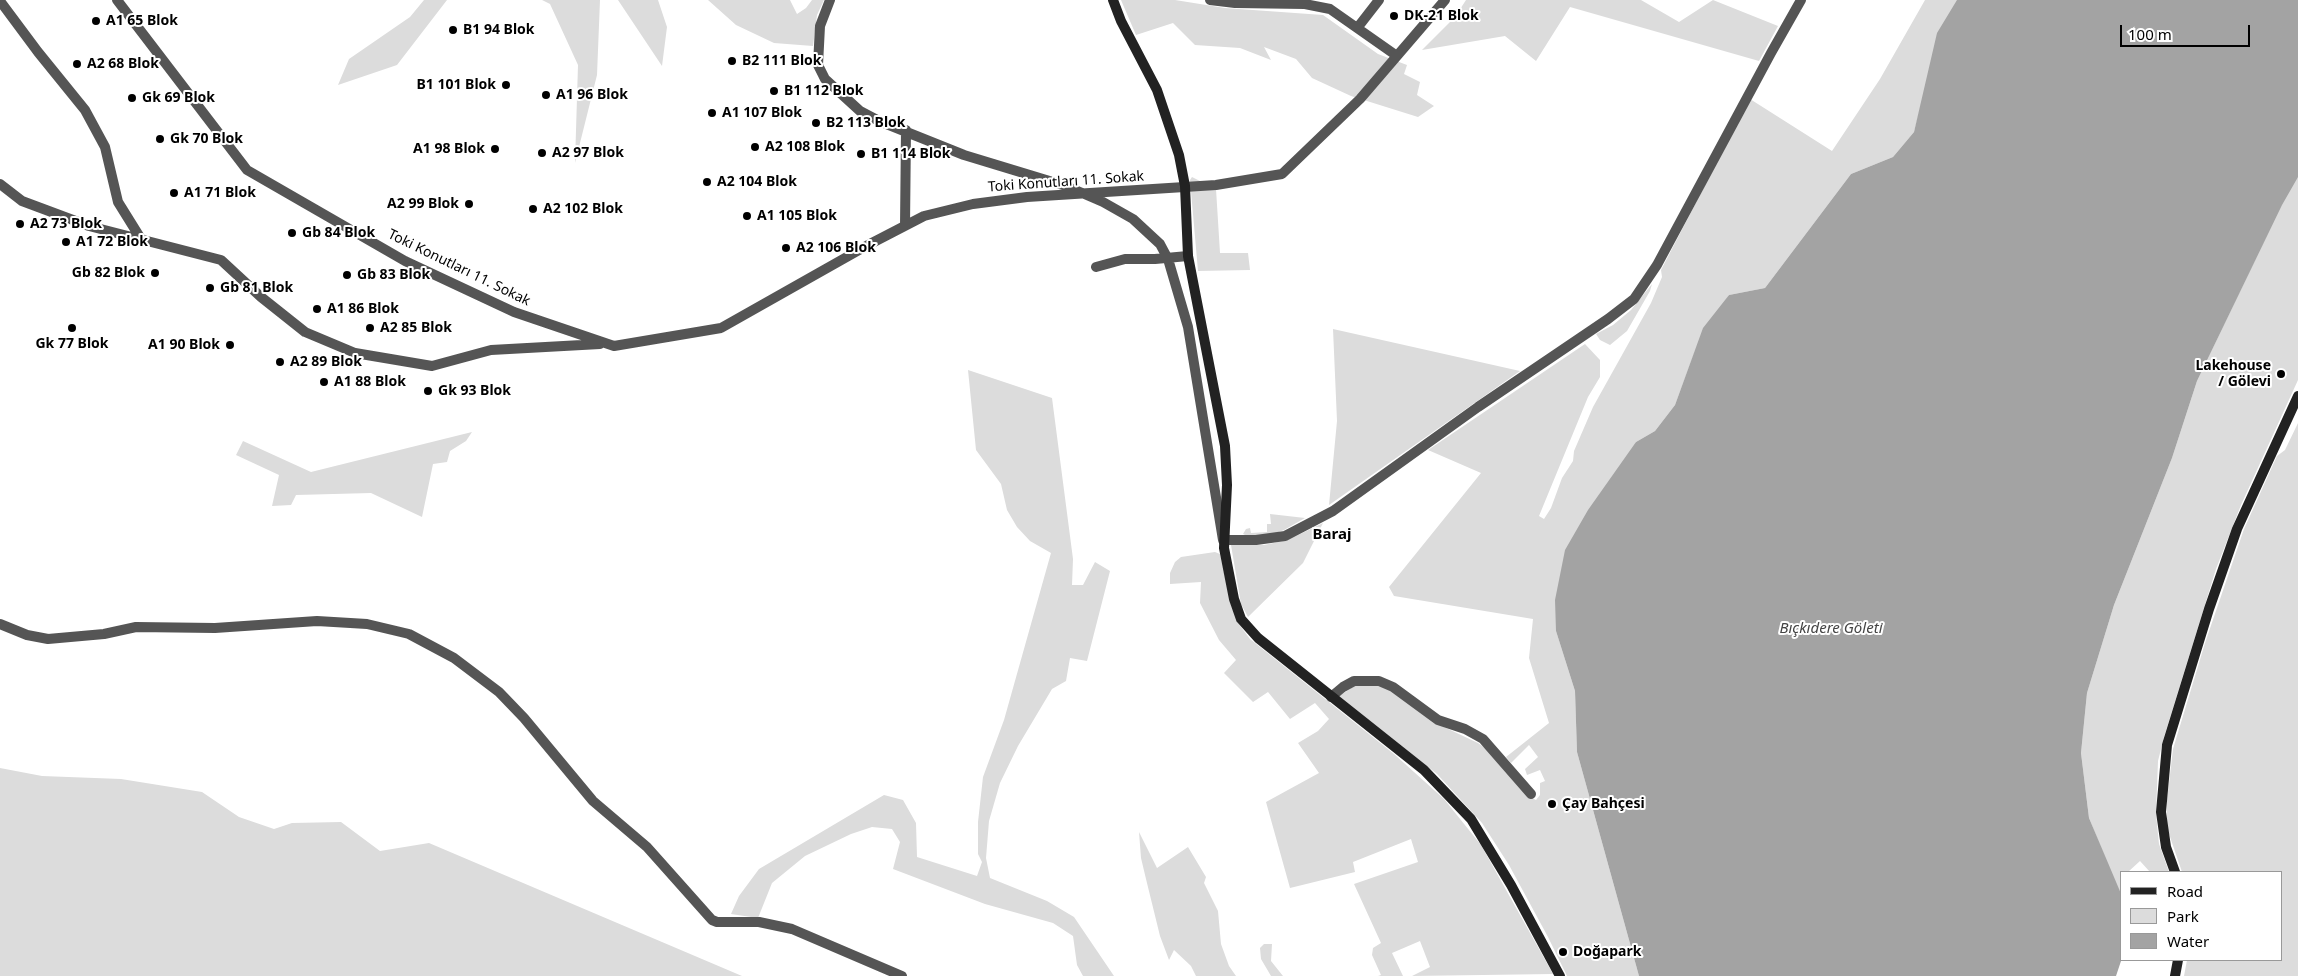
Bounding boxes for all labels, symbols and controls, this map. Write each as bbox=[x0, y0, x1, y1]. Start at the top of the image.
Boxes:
place label: DK-21 Blok bbox=[1404, 8, 1479, 24]
marker: DK-21 Blok bbox=[1388, 10, 1400, 22]
place label: A1 65 Blok bbox=[106, 13, 178, 29]
marker: A1 65 Blok bbox=[90, 15, 102, 27]
scale bar bbox=[2123, 15, 2253, 47]
place label: B1 94 Blok bbox=[463, 22, 535, 38]
marker: B1 94 Blok bbox=[447, 24, 459, 36]
text: 100 m bbox=[2128, 24, 2172, 44]
place label: B2 111 Blok bbox=[742, 53, 822, 69]
marker: B2 111 Blok bbox=[726, 55, 738, 67]
place label: A2 68 Blok bbox=[87, 56, 159, 72]
marker: A2 68 Blok bbox=[71, 58, 83, 70]
place label: B1 101 Blok bbox=[416, 77, 496, 93]
marker: B1 101 Blok bbox=[500, 79, 512, 91]
place label: B1 112 Blok bbox=[784, 83, 864, 99]
marker: B1 112 Blok bbox=[768, 85, 780, 97]
place label: A1 96 Blok bbox=[556, 87, 628, 103]
marker: A1 96 Blok bbox=[540, 89, 552, 101]
place label: Gk 69 Blok bbox=[142, 90, 215, 106]
marker: Gk 69 Blok bbox=[126, 92, 138, 104]
place label: A1 107 Blok bbox=[722, 105, 802, 121]
marker: A1 107 Blok bbox=[706, 107, 718, 119]
place label: B2 113 Blok bbox=[826, 115, 906, 131]
marker: B2 113 Blok bbox=[810, 117, 822, 129]
place label: Gk 70 Blok bbox=[170, 131, 243, 147]
marker: Gk 70 Blok bbox=[154, 133, 166, 145]
place label: A2 108 Blok bbox=[765, 139, 845, 155]
place label: A1 98 Blok bbox=[413, 141, 485, 157]
marker: A2 108 Blok bbox=[749, 141, 761, 153]
marker: A1 98 Blok bbox=[489, 143, 501, 155]
place label: A2 97 Blok bbox=[552, 145, 624, 161]
place label: B1 114 Blok bbox=[871, 146, 951, 162]
marker: A2 97 Blok bbox=[536, 147, 548, 159]
marker: B1 114 Blok bbox=[855, 148, 867, 160]
street label: Toki Konutları 11. Sokak bbox=[987, 168, 1145, 196]
place label: A2 104 Blok bbox=[717, 174, 797, 190]
marker: A2 104 Blok bbox=[701, 176, 713, 188]
place label: A1 71 Blok bbox=[184, 185, 256, 201]
marker: A1 71 Blok bbox=[168, 187, 180, 199]
place label: A2 99 Blok bbox=[387, 196, 459, 212]
marker: A2 99 Blok bbox=[463, 198, 475, 210]
place label: A2 102 Blok bbox=[543, 201, 623, 217]
marker: A2 102 Blok bbox=[527, 203, 539, 215]
place label: A1 105 Blok bbox=[757, 208, 837, 224]
marker: A1 105 Blok bbox=[741, 210, 753, 222]
place label: A2 73 Blok bbox=[30, 216, 102, 232]
marker: A2 73 Blok bbox=[14, 218, 26, 230]
place label: Gb 84 Blok bbox=[302, 225, 375, 241]
street label: Toki Konutları 11. Sokak bbox=[385, 226, 533, 310]
marker: Gb 84 Blok bbox=[286, 227, 298, 239]
place label: A1 72 Blok bbox=[76, 234, 148, 250]
marker: A1 72 Blok bbox=[60, 236, 72, 248]
place label: A2 106 Blok bbox=[796, 240, 876, 256]
marker: A2 106 Blok bbox=[780, 242, 792, 254]
place label: Gb 82 Blok bbox=[72, 265, 145, 281]
marker: Gb 82 Blok bbox=[149, 267, 161, 279]
place label: Gb 83 Blok bbox=[357, 267, 430, 283]
marker: Gb 83 Blok bbox=[341, 269, 353, 281]
place label: Gb 81 Blok bbox=[220, 280, 293, 296]
marker: Gb 81 Blok bbox=[204, 282, 216, 294]
place label: A1 86 Blok bbox=[327, 301, 399, 317]
marker: A1 86 Blok bbox=[311, 303, 323, 315]
place label: A2 85 Blok bbox=[380, 320, 452, 336]
marker: Gk 77 Blok bbox=[66, 322, 78, 334]
marker: A2 85 Blok bbox=[364, 322, 376, 334]
place label: Gk 77 Blok bbox=[35, 336, 109, 352]
place label: A1 90 Blok bbox=[148, 337, 220, 353]
marker: A1 90 Blok bbox=[224, 339, 236, 351]
place label: A2 89 Blok bbox=[290, 354, 362, 370]
marker: A2 89 Blok bbox=[274, 356, 286, 368]
place label: Lakehouse / Gölevi bbox=[2195, 358, 2271, 391]
marker: Lakehouse / Gölevi bbox=[2275, 368, 2287, 380]
place label: A1 88 Blok bbox=[334, 374, 406, 390]
marker: A1 88 Blok bbox=[318, 376, 330, 388]
place label: Gk 93 Blok bbox=[438, 383, 511, 399]
marker: Gk 93 Blok bbox=[422, 385, 434, 397]
district label: Baraj bbox=[1313, 526, 1351, 544]
water label: Bıçkıdere Göleti bbox=[1779, 620, 1883, 638]
place label: Çay Bahçesi bbox=[1562, 796, 1645, 812]
marker: Çay Bahçesi bbox=[1546, 798, 1558, 810]
legend bbox=[2120, 871, 2283, 961]
text: Road bbox=[2167, 881, 2203, 901]
text: Park bbox=[2167, 906, 2199, 926]
text: Water bbox=[2167, 931, 2209, 951]
place label: Doğapark bbox=[1573, 944, 1641, 960]
marker: Doğapark bbox=[1557, 946, 1569, 958]

